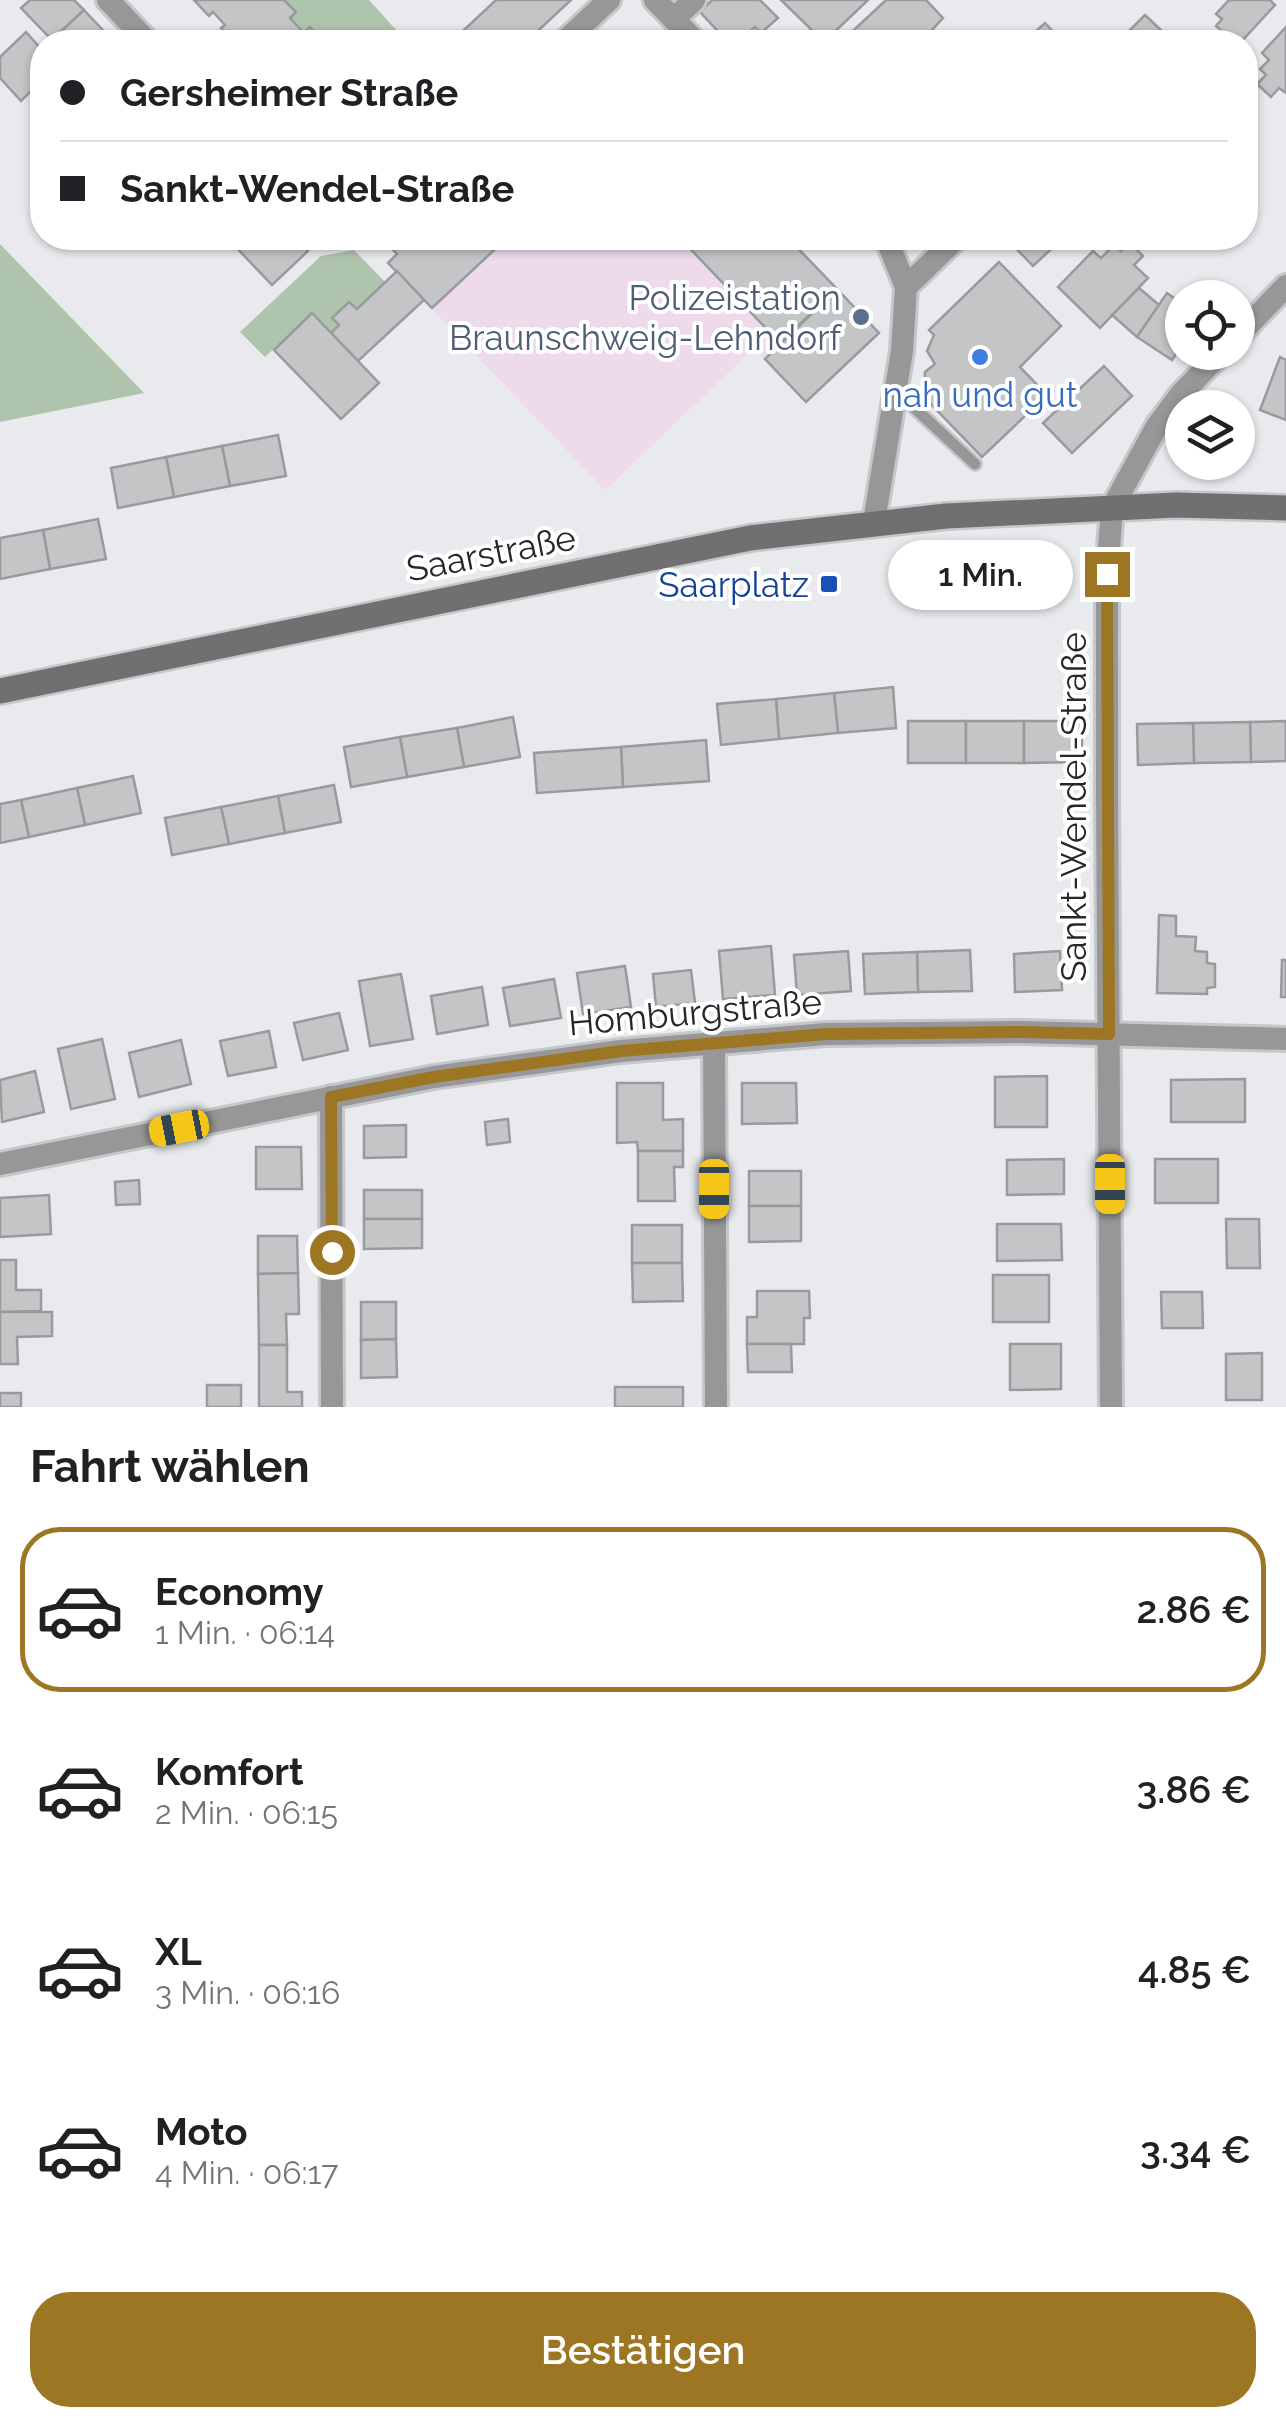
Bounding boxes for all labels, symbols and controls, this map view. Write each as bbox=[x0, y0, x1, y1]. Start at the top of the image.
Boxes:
text: Gersheimer Straße bbox=[120, 70, 458, 115]
text: Sankt-Wendel-Straße bbox=[120, 166, 514, 211]
place label: Polizeistation Braunschweig-Lehndorf bbox=[449, 277, 842, 358]
map controls bbox=[1165, 280, 1255, 480]
button: locate bbox=[1165, 280, 1255, 370]
marker: Polizeistation Braunschweig-Lehndorf bbox=[850, 306, 872, 328]
marker: nah und gut bbox=[969, 346, 991, 368]
place label: nah und gut bbox=[883, 374, 1078, 415]
button: layers bbox=[1165, 390, 1255, 480]
street label: Saarstraße bbox=[403, 517, 579, 589]
callout: 1 Min. bbox=[887, 539, 1072, 609]
route end bbox=[1085, 552, 1130, 597]
text: 1 Min. bbox=[938, 556, 1023, 593]
place label: Saarplatz bbox=[658, 564, 809, 605]
marker: Saarplatz bbox=[818, 573, 840, 595]
street label: Sankt-Wendel-Straße bbox=[1053, 632, 1094, 982]
street label: Homburgstraße bbox=[567, 981, 823, 1043]
car bbox=[147, 1108, 211, 1148]
car bbox=[1095, 1154, 1125, 1214]
car bbox=[699, 1159, 729, 1219]
route start bbox=[310, 1230, 355, 1275]
text: Fahrt wählen bbox=[30, 1440, 310, 1493]
icon: car bbox=[35, 1565, 125, 1655]
text: Economy bbox=[155, 1569, 324, 1614]
text: 2.86 € bbox=[1136, 1587, 1251, 1632]
text: 1 Min. · 06:14 bbox=[155, 1614, 335, 1651]
icon: car bbox=[35, 1745, 125, 1835]
text: Komfort bbox=[155, 1749, 304, 1794]
text: 3.86 € bbox=[1136, 1767, 1251, 1812]
text: 2 Min. · 06:15 bbox=[155, 1794, 338, 1831]
icon: car bbox=[35, 1925, 125, 2015]
text: XL bbox=[155, 1929, 202, 1974]
text: 4.85 € bbox=[1138, 1947, 1251, 1992]
text: 3 Min. · 06:16 bbox=[155, 1974, 340, 2011]
icon: car bbox=[35, 2105, 125, 2195]
text: Moto bbox=[155, 2109, 248, 2154]
text: 3.34 € bbox=[1140, 2127, 1251, 2172]
text: 4 Min. · 06:17 bbox=[155, 2154, 338, 2191]
button: Bestätigen bbox=[30, 2292, 1256, 2407]

